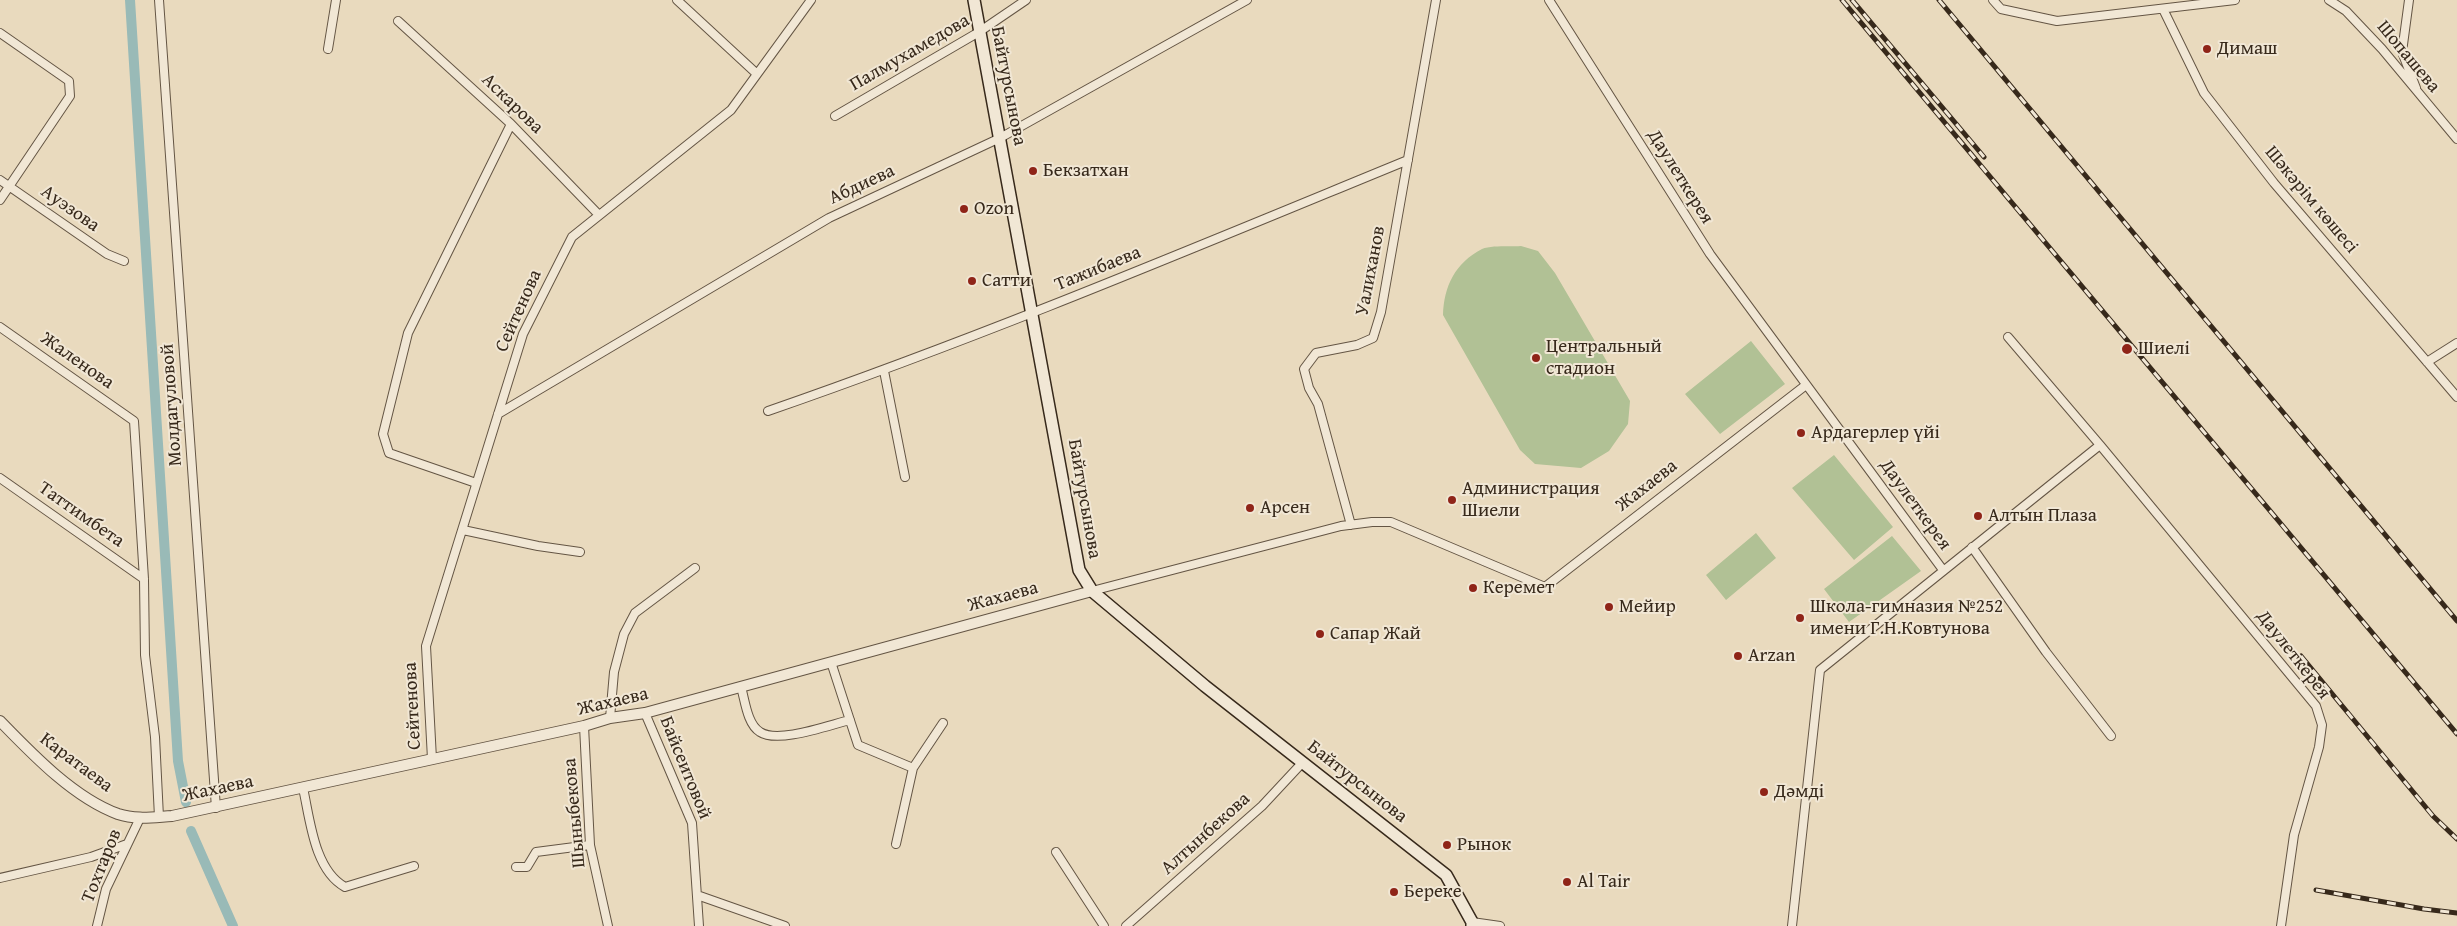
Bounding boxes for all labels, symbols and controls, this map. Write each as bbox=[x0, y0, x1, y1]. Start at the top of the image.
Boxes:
street label: Палмухамедова bbox=[846, 9, 974, 97]
street label: Шопашева bbox=[2371, 16, 2445, 98]
street label: Байтурсынова bbox=[985, 24, 1031, 148]
place label: Димаш bbox=[2217, 38, 2277, 60]
marker: Димаш bbox=[2201, 43, 2213, 55]
street label: Аскарова bbox=[476, 69, 548, 139]
street label: Даулеткерея bbox=[1642, 126, 1718, 228]
street label: Шәкәрім көшесі bbox=[2259, 142, 2363, 258]
street label: Абдиева bbox=[825, 160, 899, 210]
place label: Бекзатхан bbox=[1043, 160, 1129, 182]
marker: Бекзатхан bbox=[1027, 165, 1039, 177]
street label: Ауэзова bbox=[36, 181, 104, 237]
place label: Ozon bbox=[974, 198, 1014, 220]
marker: Ozon bbox=[958, 203, 970, 215]
street label: Уалиханов bbox=[1351, 224, 1391, 318]
street label: Тажибаева bbox=[1052, 241, 1144, 297]
street label: Сейтенова bbox=[491, 266, 547, 356]
place label: Сатти bbox=[982, 270, 1031, 292]
marker: Сатти bbox=[966, 275, 978, 287]
street label: Жаленова bbox=[36, 327, 118, 395]
place label: Центральный стадион bbox=[1546, 336, 1662, 380]
place label: Шиелі bbox=[2138, 338, 2190, 360]
marker: Шиелі bbox=[2120, 342, 2134, 356]
street label: Молдагуловой bbox=[156, 343, 188, 467]
marker: Центральный стадион bbox=[1530, 352, 1542, 364]
place label: Ардагерлер үйі bbox=[1811, 422, 1940, 444]
marker: Ардагерлер үйі bbox=[1795, 427, 1807, 439]
street label: Байтурсынова bbox=[1062, 437, 1106, 561]
street label: Жахаева bbox=[1612, 455, 1682, 517]
street label: Даулеткерея bbox=[1874, 455, 1956, 555]
street label: Таттимбета bbox=[34, 477, 128, 553]
place label: Администрация Шиели bbox=[1462, 478, 1600, 522]
marker: Администрация Шиели bbox=[1446, 494, 1458, 506]
place label: Арсен bbox=[1260, 497, 1310, 519]
marker: Арсен bbox=[1244, 502, 1256, 514]
place label: Алтын Плаза bbox=[1988, 505, 2097, 527]
marker: Алтын Плаза bbox=[1972, 510, 1984, 522]
street label: Жахаева bbox=[965, 577, 1041, 617]
place label: Керемет bbox=[1483, 577, 1554, 599]
marker: Керемет bbox=[1467, 582, 1479, 594]
place label: Мейир bbox=[1619, 596, 1676, 618]
place label: Школа-гимназия №252 имени Г.Н.Ковтунова bbox=[1810, 596, 2003, 640]
marker: Мейир bbox=[1603, 601, 1615, 613]
street label: Даулеткерея bbox=[2251, 606, 2335, 704]
marker: Школа-гимназия №252 имени Г.Н.Ковтунова bbox=[1794, 612, 1806, 624]
place label: Сапар Жай bbox=[1330, 623, 1421, 645]
marker: Сапар Жай bbox=[1314, 628, 1326, 640]
place label: Arzan bbox=[1748, 645, 1795, 667]
marker: Arzan bbox=[1732, 650, 1744, 662]
street label: Сейтенова bbox=[399, 662, 427, 750]
street label: Жахаева bbox=[575, 683, 651, 721]
street label: Байсеитовой bbox=[654, 713, 716, 823]
street label: Каратаева bbox=[35, 728, 117, 798]
street label: Байтурсынова bbox=[1302, 736, 1412, 828]
street label: Шыныбекова bbox=[559, 757, 591, 869]
street label: Жахаева bbox=[180, 770, 256, 808]
place label: Дәмді bbox=[1774, 781, 1824, 803]
marker: Дәмді bbox=[1758, 786, 1770, 798]
street label: Алтынбекова bbox=[1157, 788, 1255, 880]
street label: Тохтаров bbox=[77, 826, 127, 906]
place label: Рынок bbox=[1457, 834, 1511, 856]
marker: Рынок bbox=[1441, 839, 1453, 851]
place label: Al Tair bbox=[1577, 871, 1630, 893]
marker: Al Tair bbox=[1561, 876, 1573, 888]
place label: Береке bbox=[1404, 881, 1462, 903]
marker: Береке bbox=[1388, 886, 1400, 898]

